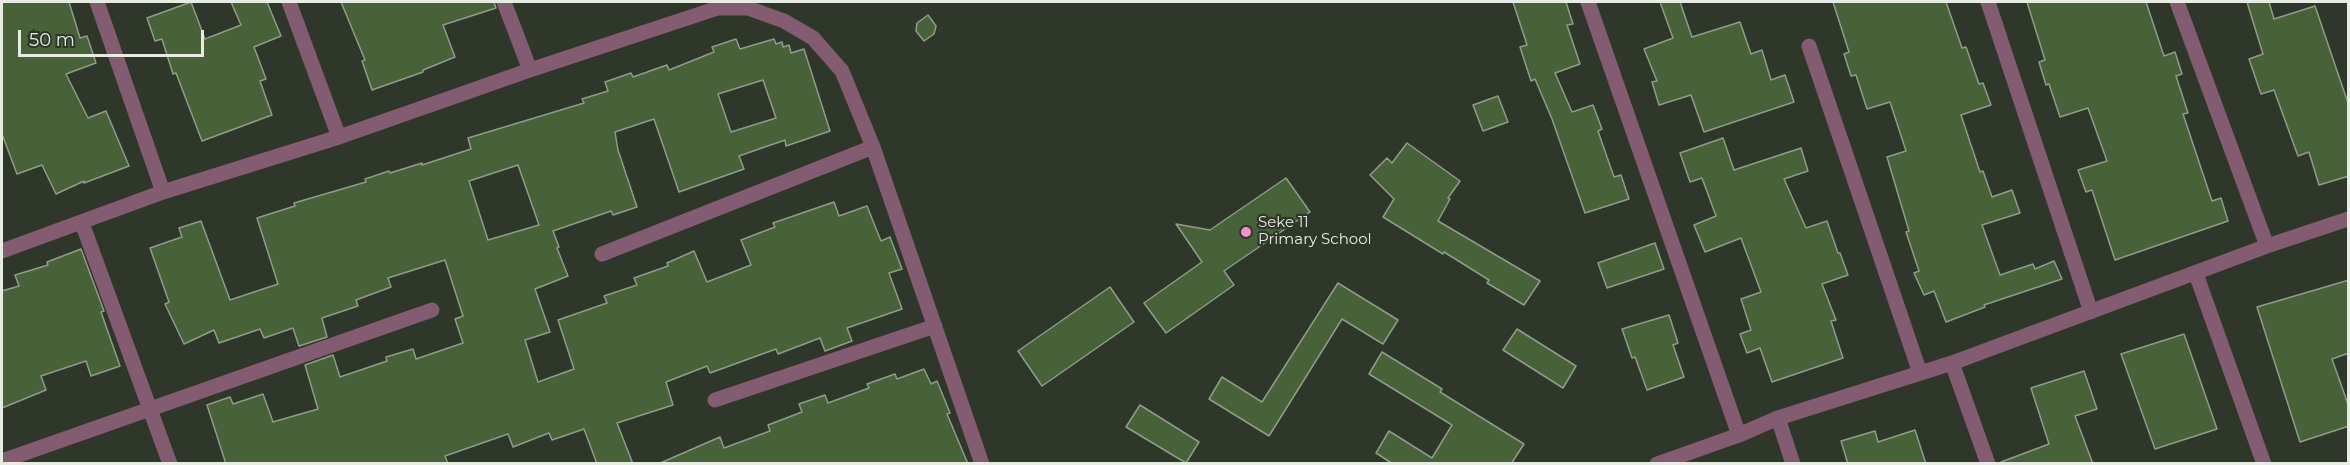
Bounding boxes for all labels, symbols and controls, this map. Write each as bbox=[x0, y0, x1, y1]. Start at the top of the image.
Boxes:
scale bar bbox=[21, 18, 207, 56]
text: 50 m bbox=[29, 29, 75, 51]
place label: Seke 11 Primary School bbox=[1258, 214, 1372, 249]
marker: Seke 11 Primary School bbox=[1239, 225, 1253, 239]

